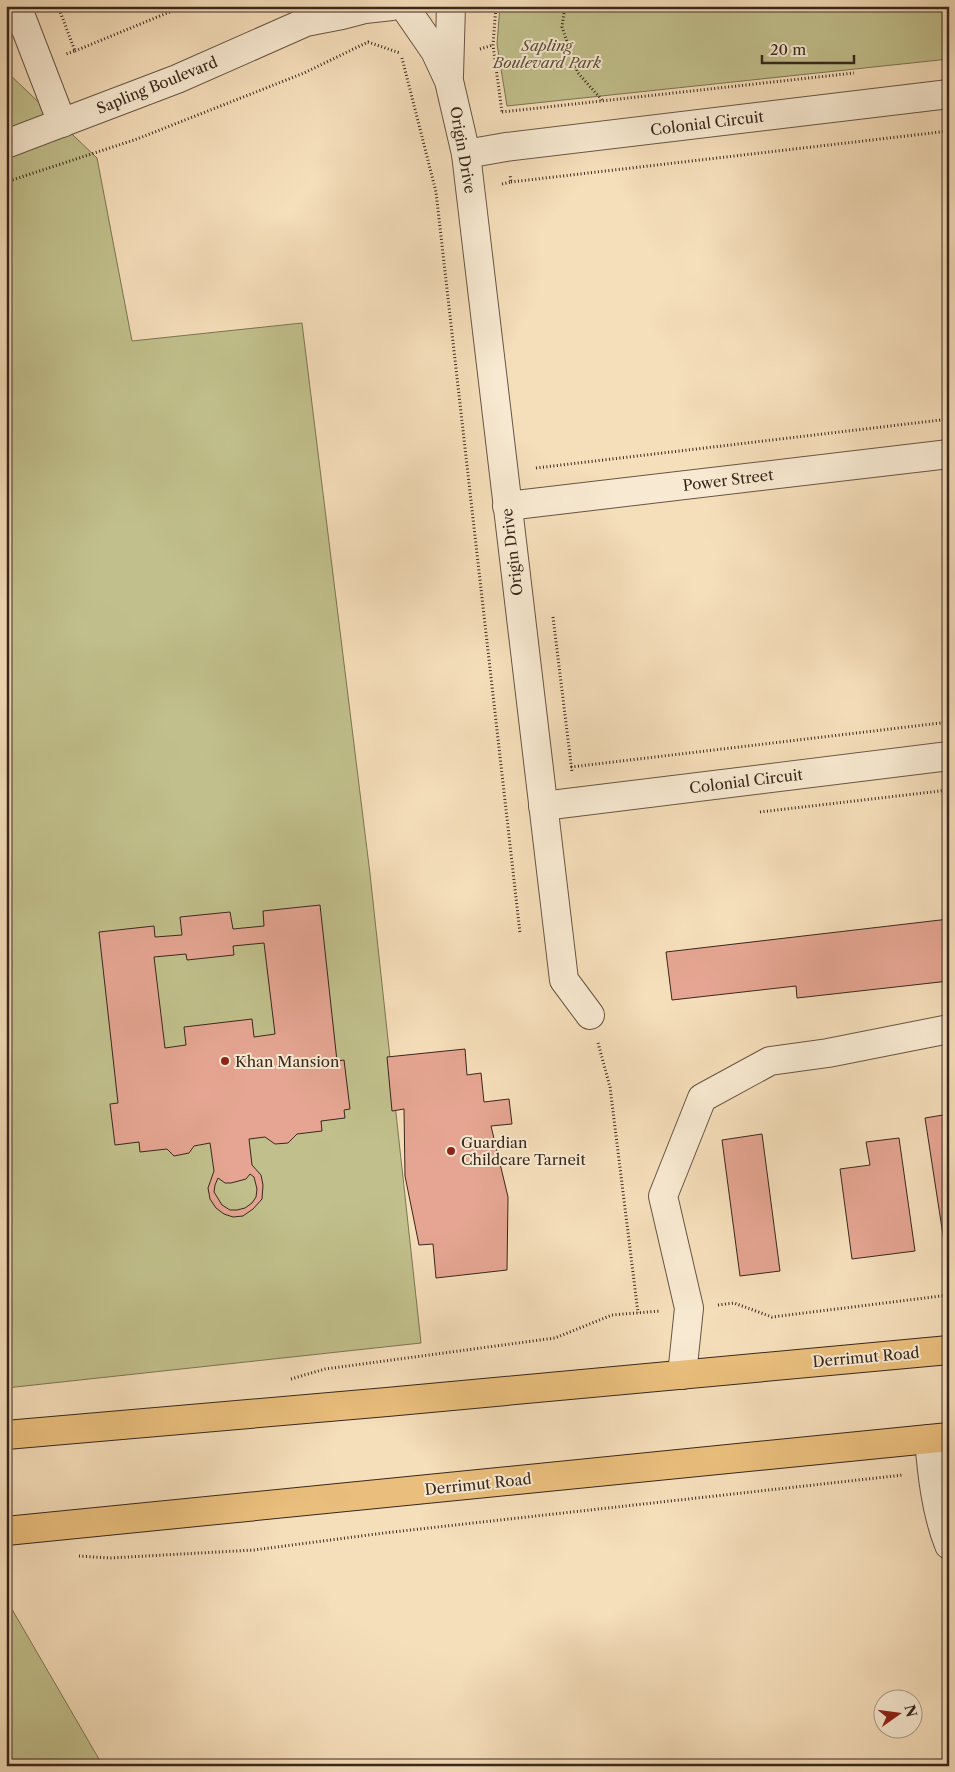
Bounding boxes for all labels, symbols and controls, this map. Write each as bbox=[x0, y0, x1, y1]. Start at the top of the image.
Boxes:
scale bar bbox=[762, 32, 855, 64]
park label: Sapling Boulevard Park bbox=[492, 36, 601, 72]
text: 20 m bbox=[770, 40, 806, 59]
street label: Sapling Boulevard bbox=[94, 52, 220, 118]
street label: Origin Drive bbox=[446, 105, 480, 195]
street label: Colonial Circuit bbox=[649, 107, 765, 139]
street label: Power Street bbox=[682, 465, 775, 495]
street label: Origin Drive bbox=[497, 507, 527, 597]
street label: Colonial Circuit bbox=[688, 765, 804, 797]
place label: Khan Mansion bbox=[235, 1052, 340, 1071]
marker: Khan Mansion bbox=[219, 1055, 231, 1067]
place label: Guardian Childcare Tarneit bbox=[461, 1133, 586, 1169]
marker: Guardian Childcare Tarneit bbox=[445, 1145, 457, 1157]
street label: Derrimut Road bbox=[812, 1343, 920, 1371]
street label: Derrimut Road bbox=[424, 1469, 532, 1499]
north arrow bbox=[872, 1690, 922, 1740]
text: N bbox=[900, 1703, 921, 1719]

